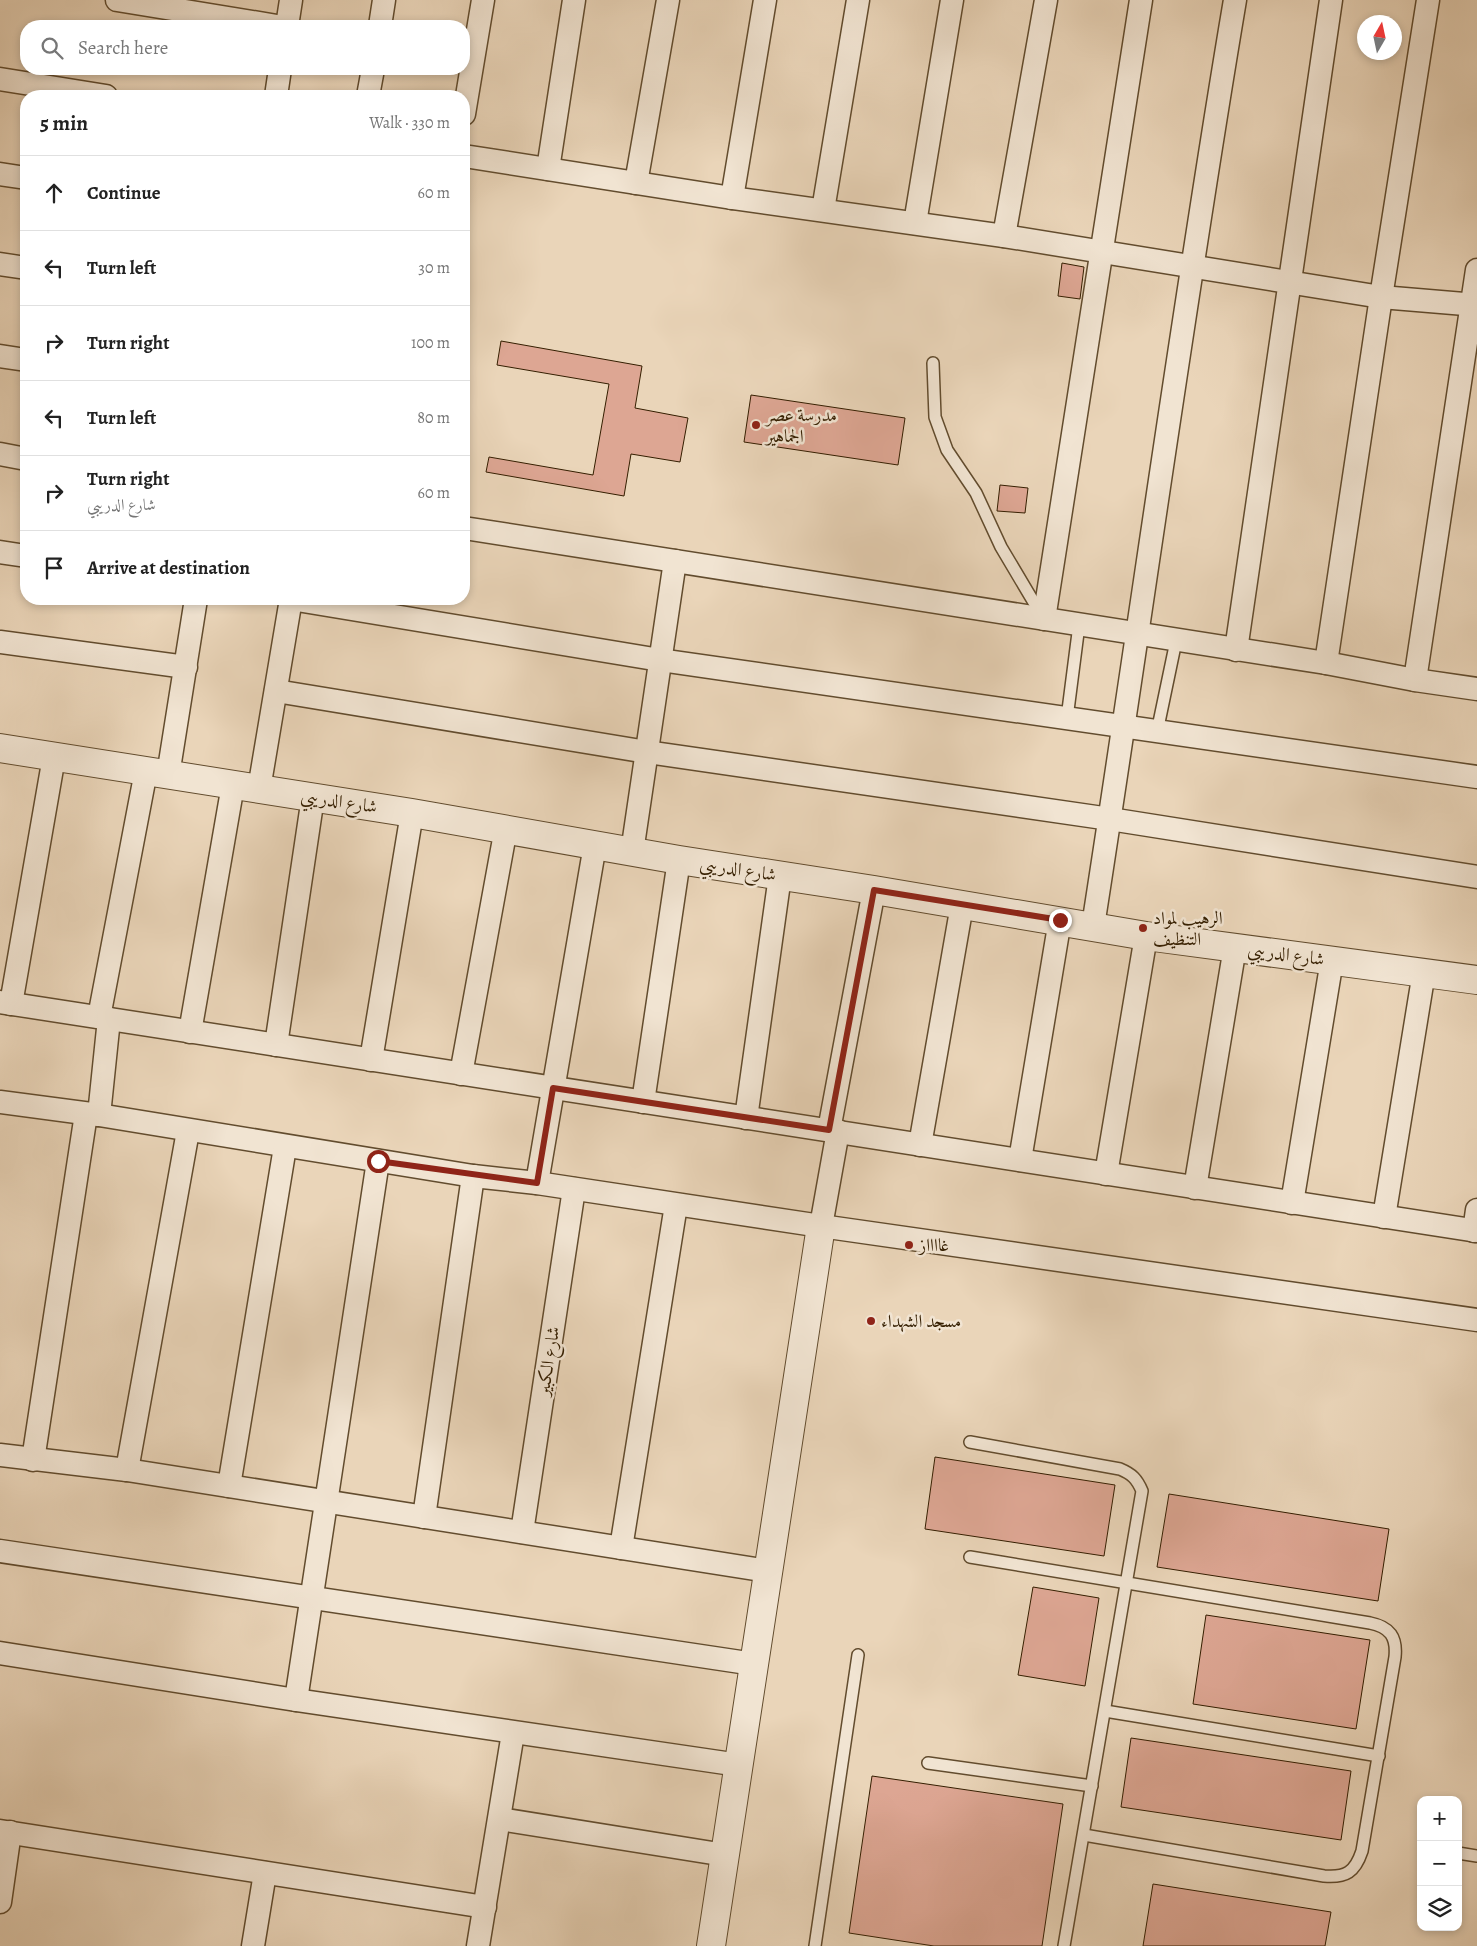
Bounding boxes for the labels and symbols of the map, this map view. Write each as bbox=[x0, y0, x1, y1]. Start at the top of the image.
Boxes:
north arrow bbox=[1357, 15, 1402, 60]
place label: مدرسة عصر الجماهير bbox=[764, 403, 837, 448]
marker: مدرسة عصر الجماهير bbox=[750, 419, 762, 431]
street label: شارع الدريبي bbox=[298, 783, 379, 823]
street label: شارع الدريبي bbox=[697, 851, 778, 891]
place label: الرهيب لمواد التنظيف bbox=[1153, 906, 1223, 951]
route end bbox=[1049, 909, 1072, 932]
marker: الرهيب لمواد التنظيف bbox=[1137, 922, 1149, 934]
street label: شارع الدريبي bbox=[1246, 937, 1326, 975]
route start bbox=[367, 1150, 390, 1173]
place label: غااااز bbox=[917, 1233, 949, 1257]
marker: غااااز bbox=[903, 1239, 915, 1251]
place label: مسجد الشهداء bbox=[881, 1309, 961, 1333]
marker: مسجد الشهداء bbox=[865, 1315, 877, 1327]
street label: شارع الكبير bbox=[530, 1325, 568, 1400]

